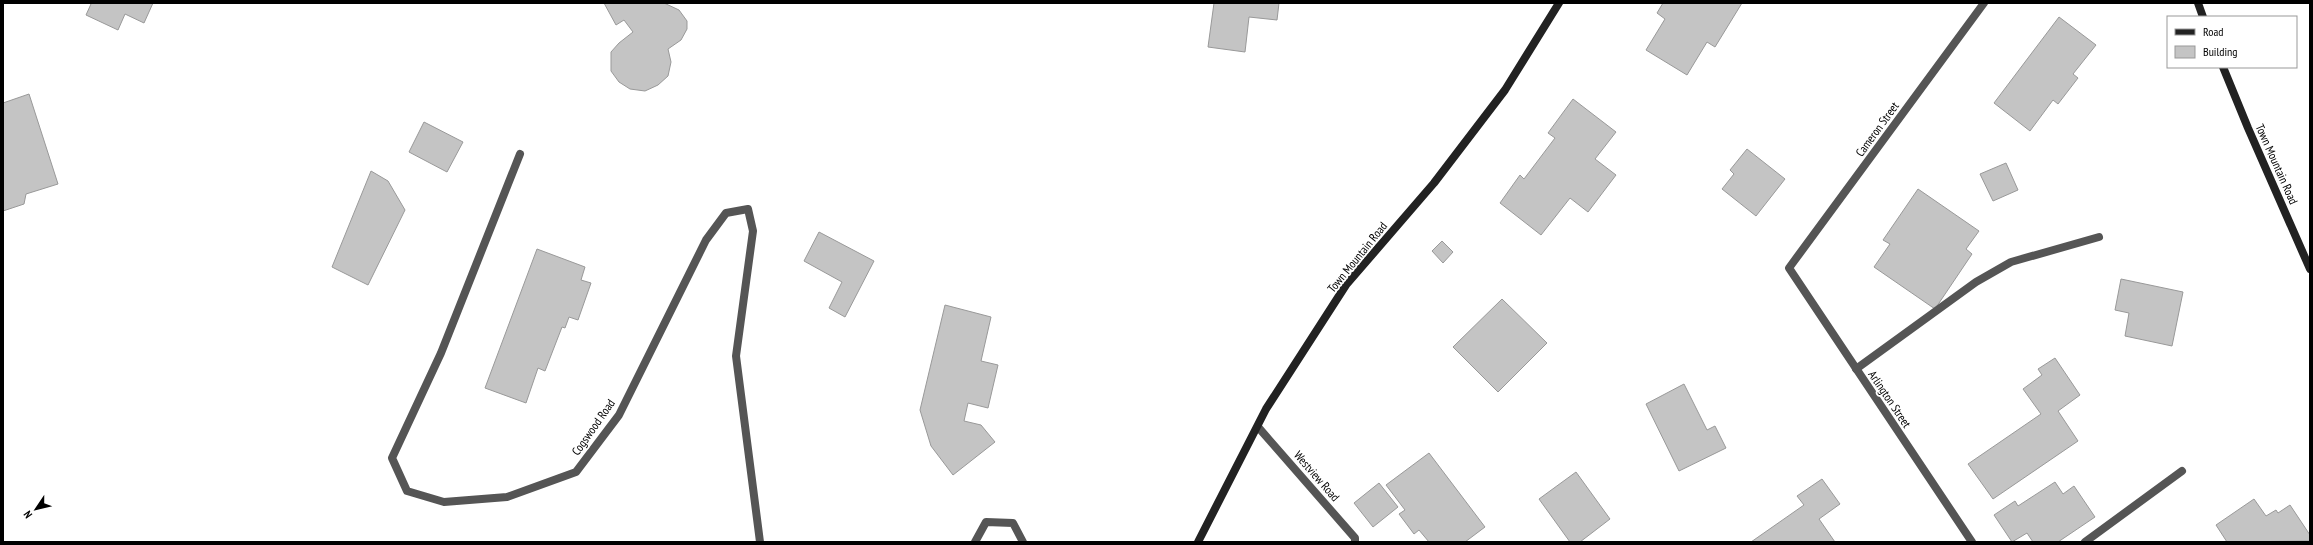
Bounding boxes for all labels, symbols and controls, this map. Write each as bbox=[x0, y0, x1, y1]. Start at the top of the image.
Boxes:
legend bbox=[2167, 16, 2297, 68]
text: Road bbox=[2203, 24, 2223, 39]
text: Building bbox=[2203, 44, 2238, 59]
street label: Cameron Street bbox=[1852, 98, 1902, 159]
street label: Town Mountain Road bbox=[2253, 121, 2301, 207]
street label: Town Mountain Road bbox=[1324, 219, 1390, 295]
street label: Arlington Street bbox=[1865, 368, 1915, 431]
street label: Cogswood Road bbox=[568, 396, 618, 458]
street label: Westview Road bbox=[1291, 448, 1343, 504]
north arrow bbox=[16, 489, 56, 529]
text: N bbox=[20, 508, 35, 521]

